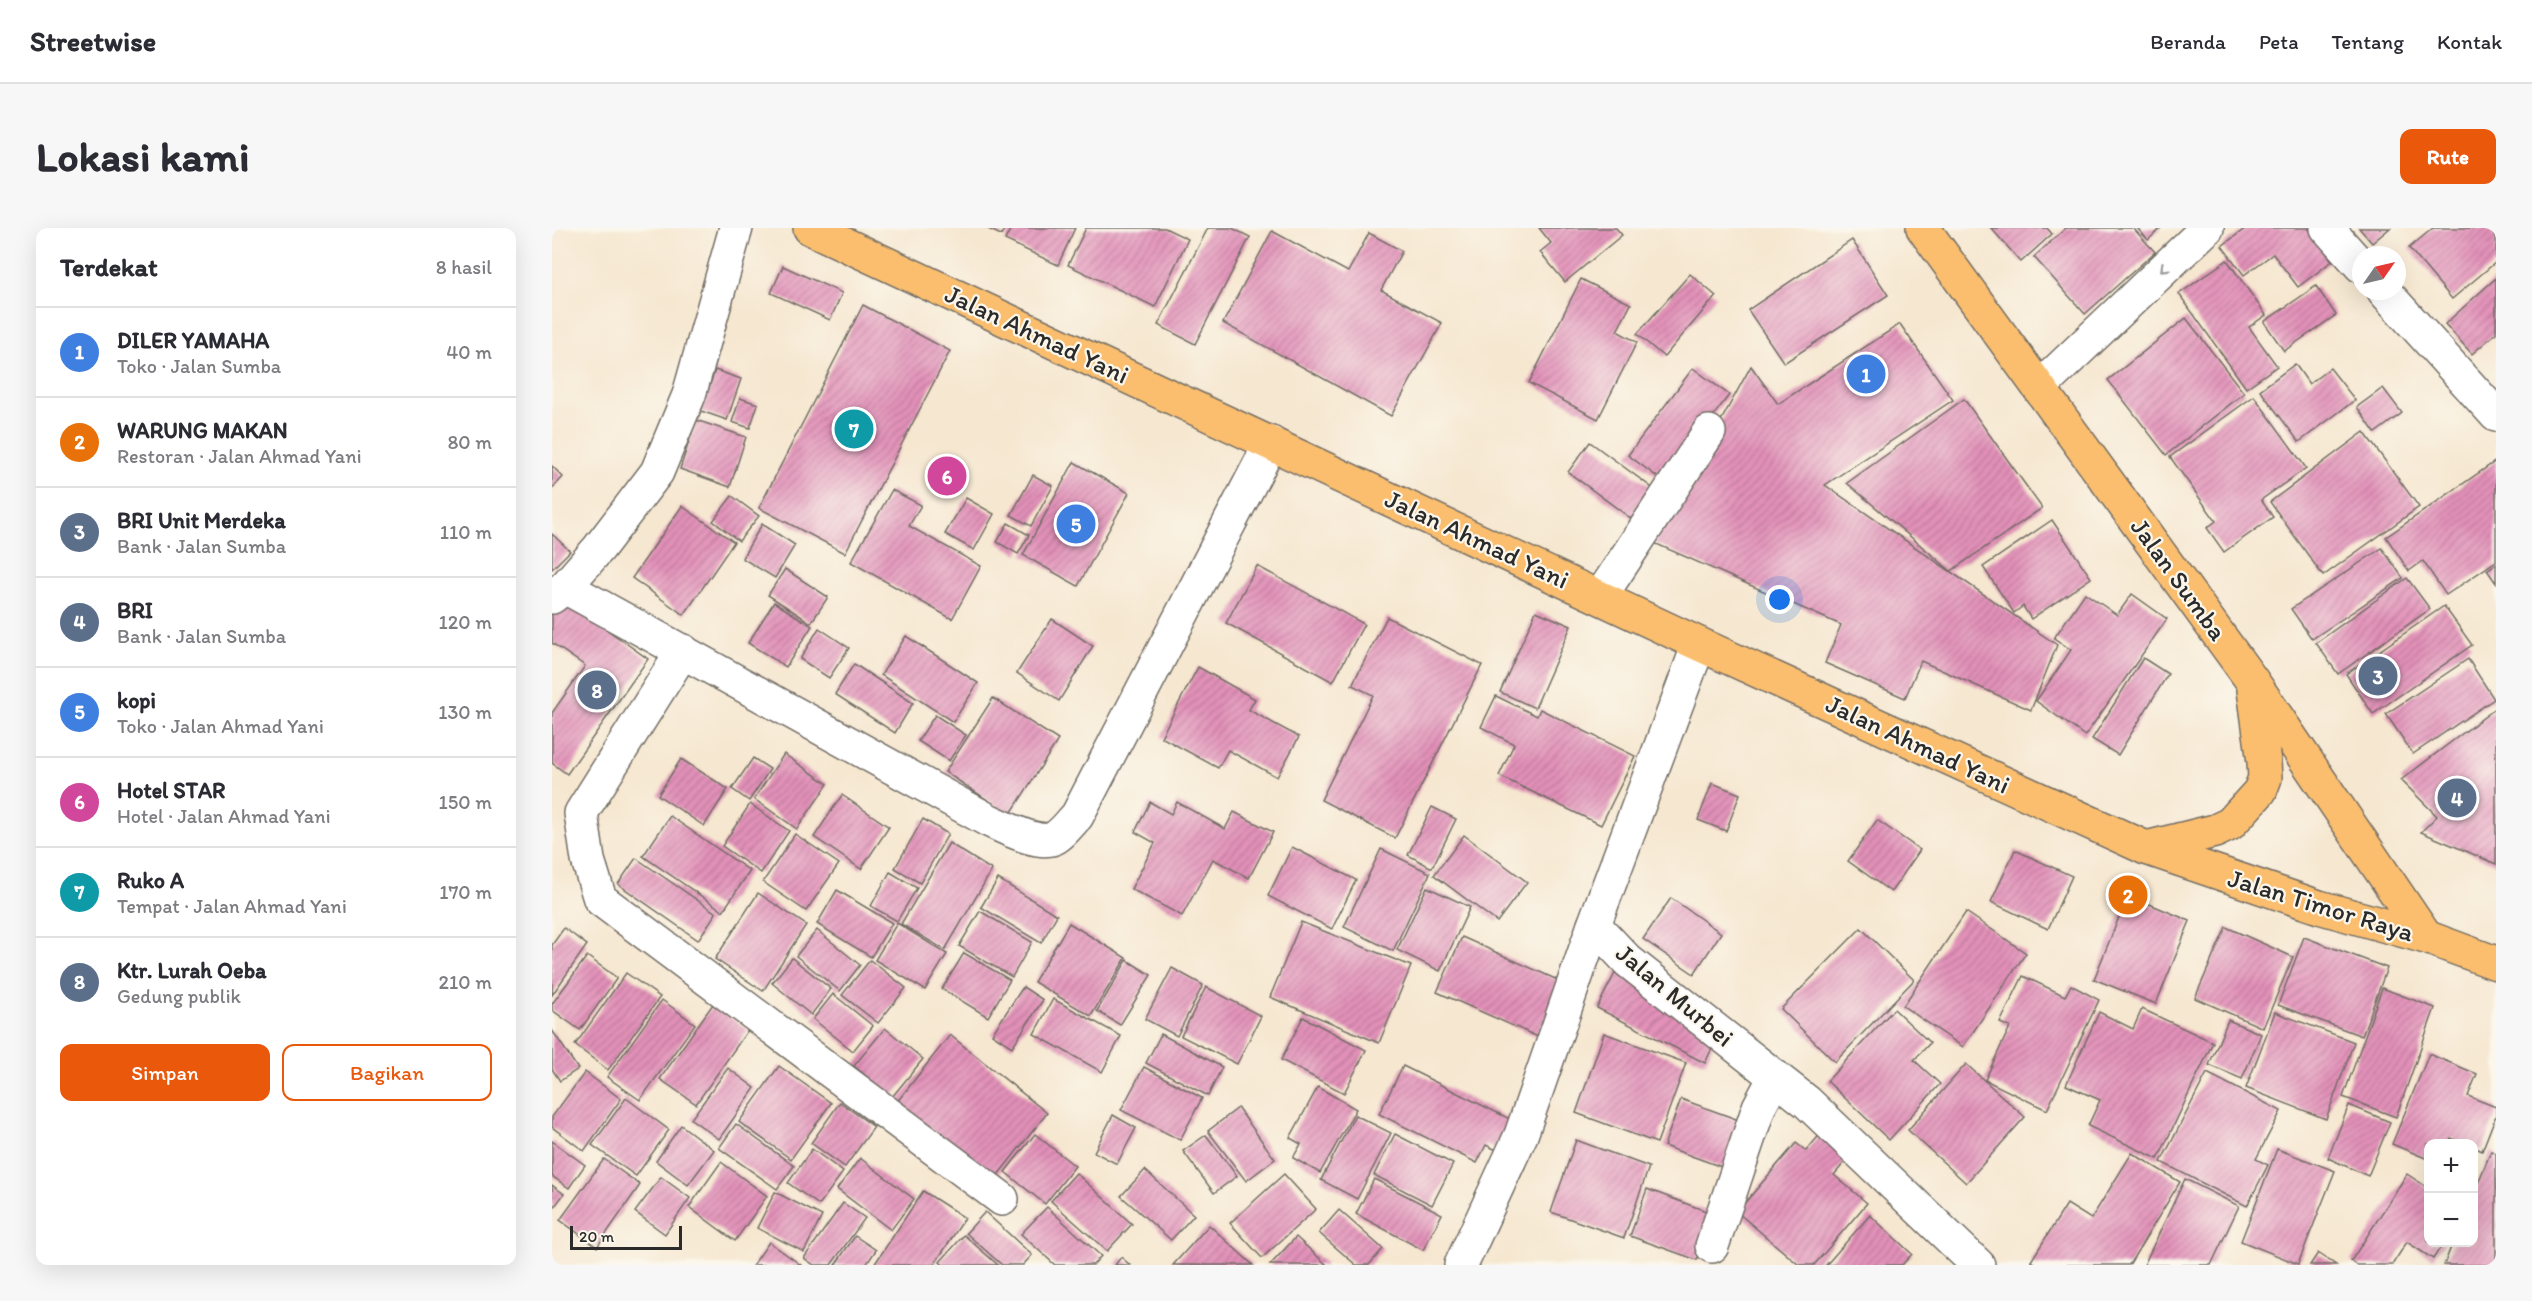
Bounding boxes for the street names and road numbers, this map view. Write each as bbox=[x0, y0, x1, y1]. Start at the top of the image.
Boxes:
street label: Jalan Ahmad Yani bbox=[940, 277, 1134, 391]
street label: Jalan Ahmad Yani bbox=[1380, 482, 1574, 596]
street label: Jalan Sumba bbox=[2124, 512, 2234, 647]
street label: Jalan Ahmad Yani bbox=[1821, 687, 2015, 801]
street label: Jalan Timor Raya bbox=[2224, 862, 2418, 949]
street label: Jalan Murbei bbox=[1610, 936, 1740, 1054]

